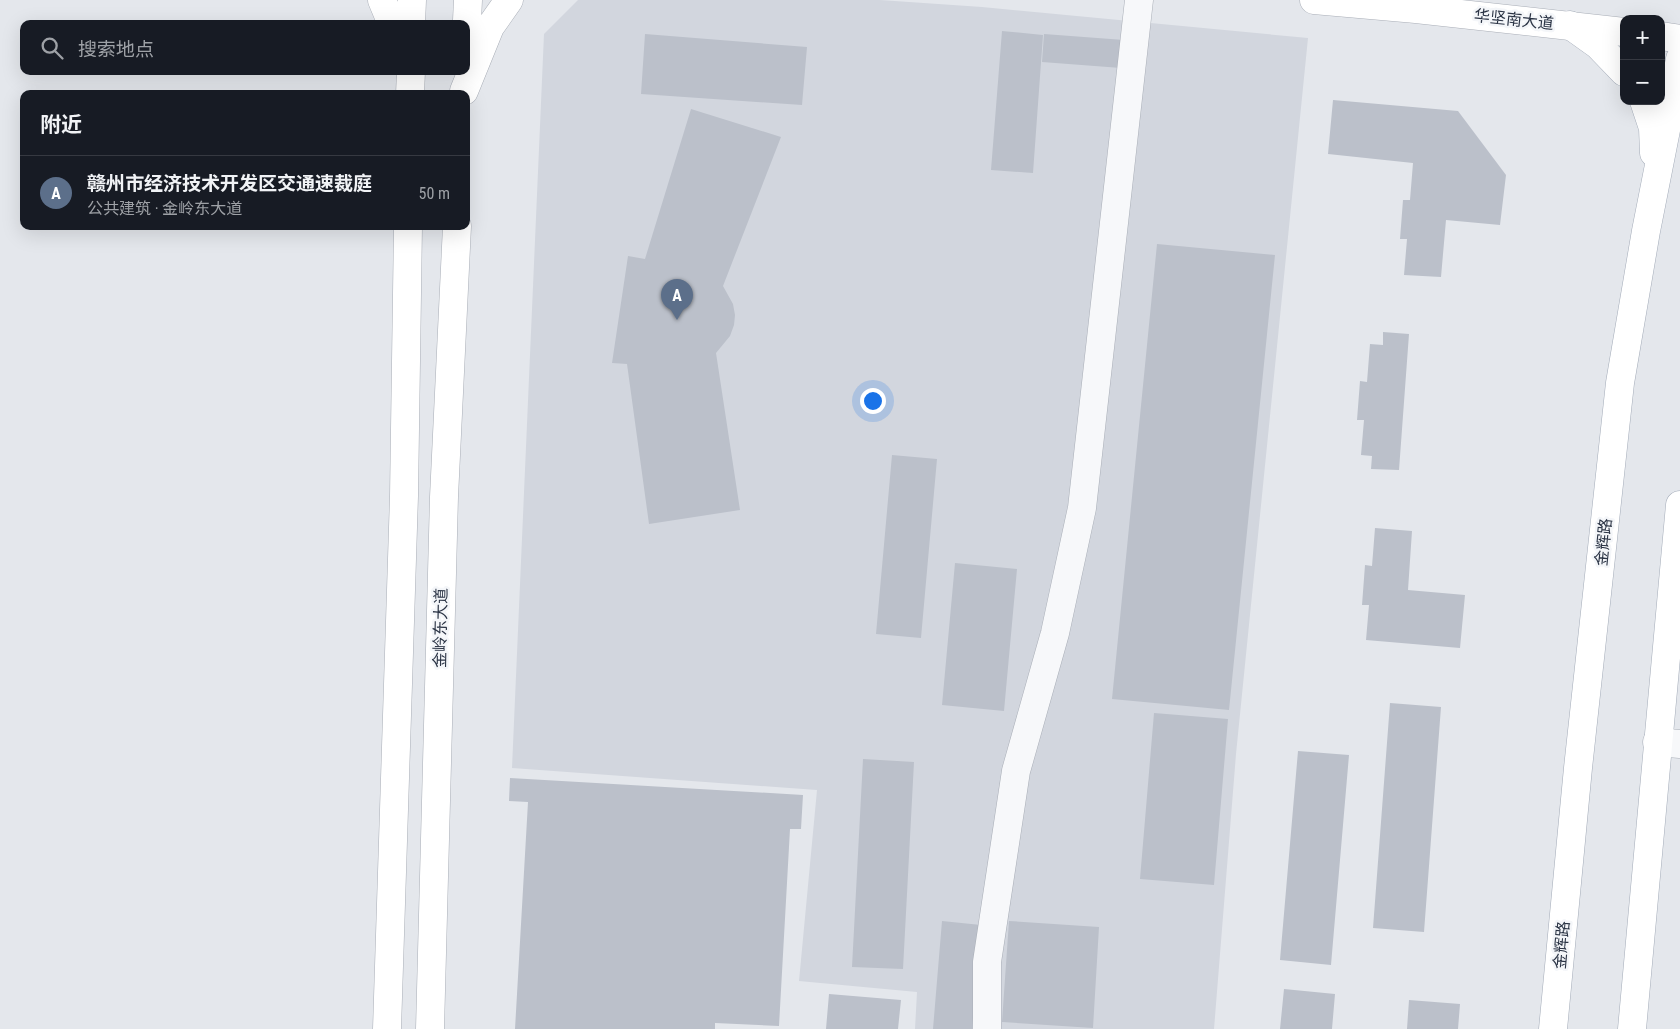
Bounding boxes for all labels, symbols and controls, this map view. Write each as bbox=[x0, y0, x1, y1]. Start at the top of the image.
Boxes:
street label: 华坚南大道 bbox=[1473, 6, 1555, 33]
map controls bbox=[1620, 15, 1665, 105]
button: + bbox=[1620, 15, 1665, 60]
search box bbox=[20, 20, 470, 75]
icon: search bbox=[38, 34, 66, 62]
text: 搜索地点 bbox=[78, 38, 154, 61]
button: − bbox=[1620, 60, 1665, 105]
text: 附近 bbox=[40, 113, 82, 137]
text: 赣州市经济技术开发区交通速裁庭 bbox=[87, 172, 372, 195]
text: A bbox=[51, 184, 61, 203]
text: 50 m bbox=[418, 184, 450, 203]
text: 公共建筑 · 金岭东大道 bbox=[87, 199, 242, 218]
pin: A bbox=[661, 279, 693, 320]
your location bbox=[860, 388, 886, 414]
street label: 金辉路 bbox=[1592, 517, 1615, 567]
street label: 金岭东大道 bbox=[430, 588, 451, 668]
street label: 金辉路 bbox=[1550, 920, 1573, 970]

